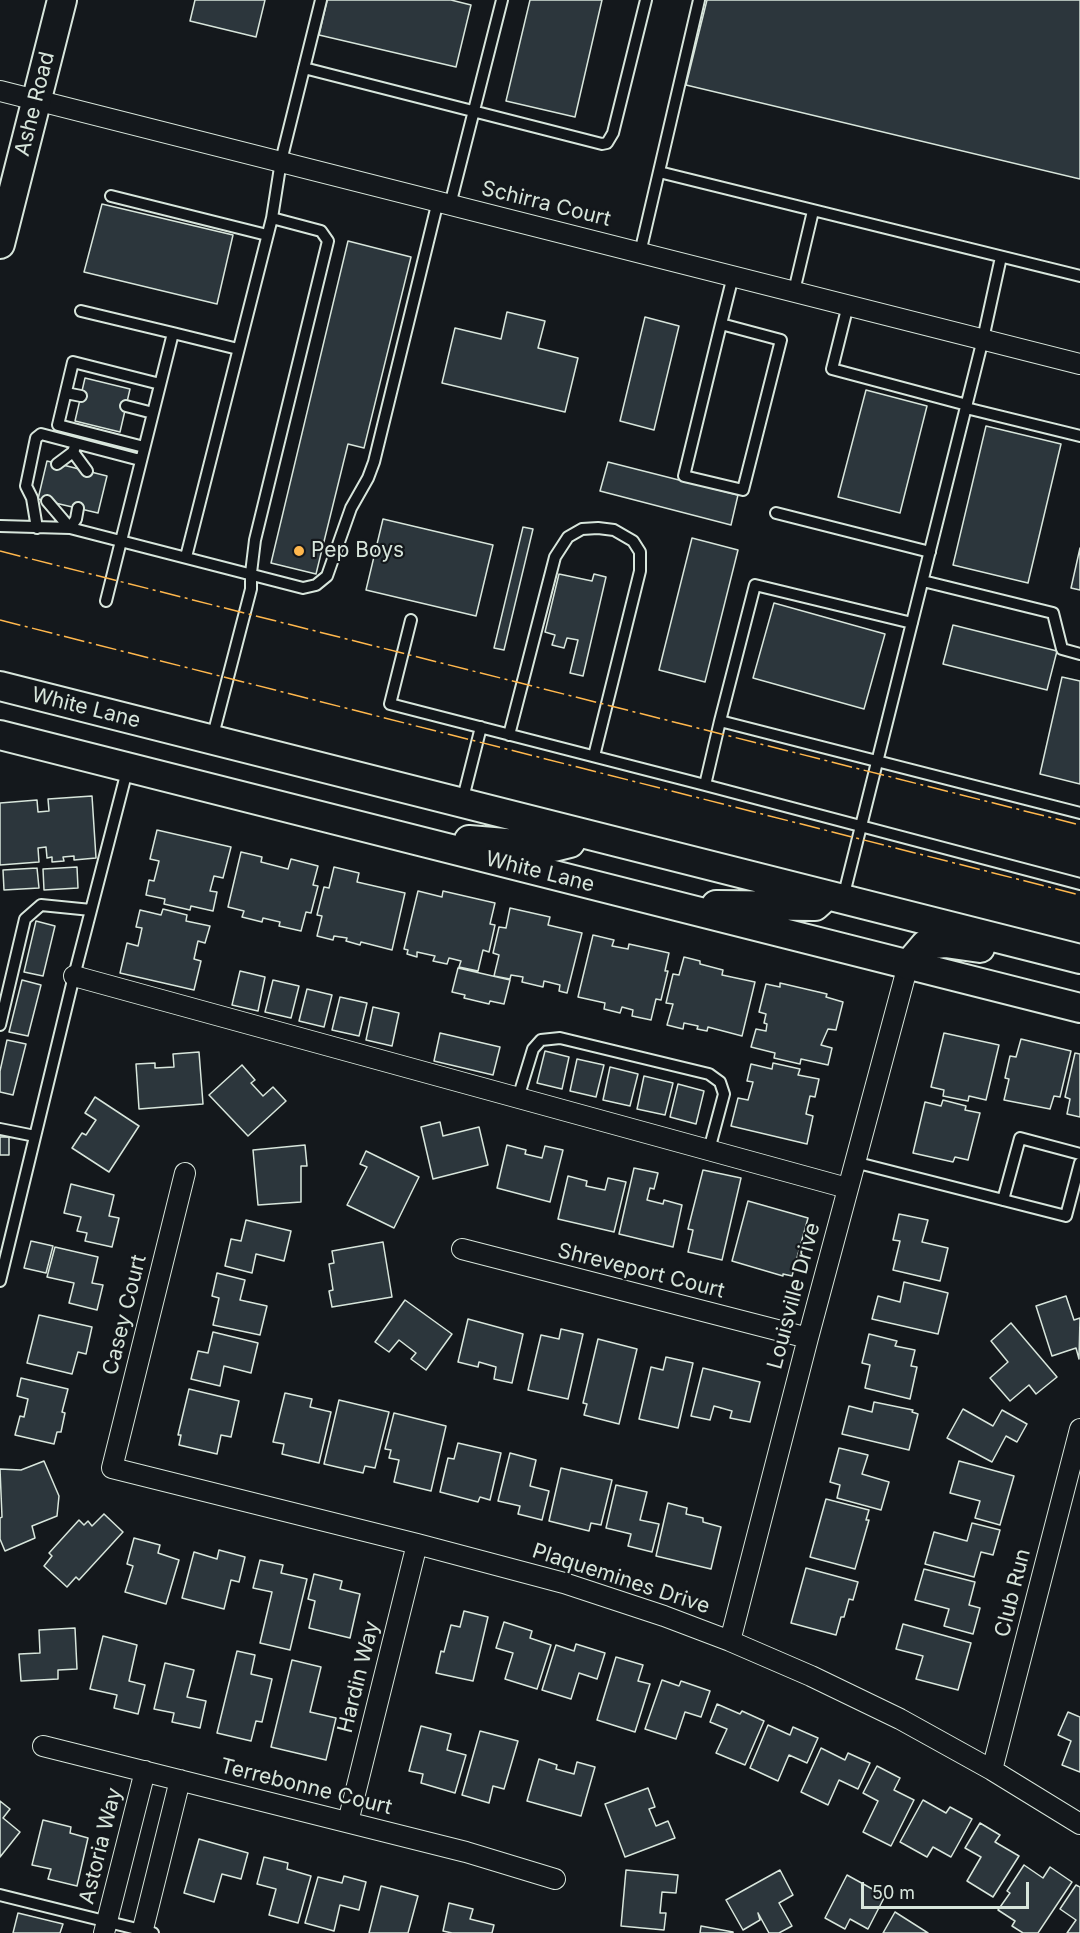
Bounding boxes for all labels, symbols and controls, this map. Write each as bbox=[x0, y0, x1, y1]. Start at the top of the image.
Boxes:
street label: Ashe Road bbox=[10, 49, 60, 159]
street label: Schirra Court bbox=[479, 176, 613, 232]
place label: Pep Boys bbox=[311, 538, 404, 564]
marker: Pep Boys bbox=[292, 544, 306, 558]
street label: White Lane bbox=[29, 682, 143, 734]
street label: White Lane bbox=[483, 846, 597, 898]
street label: Louisville Drive bbox=[762, 1220, 826, 1372]
street label: Shreveport Court bbox=[555, 1238, 727, 1304]
street label: Casey Court bbox=[98, 1252, 152, 1378]
street label: Plaquemines Drive bbox=[529, 1538, 713, 1620]
street label: Club Run bbox=[990, 1546, 1036, 1640]
street label: Hardin Way bbox=[333, 1619, 385, 1735]
street label: Terrebonne Court bbox=[218, 1753, 394, 1821]
street label: Astoria Way bbox=[74, 1785, 128, 1907]
scale bar bbox=[864, 1870, 1032, 1908]
text: 50 m bbox=[872, 1882, 915, 1903]

